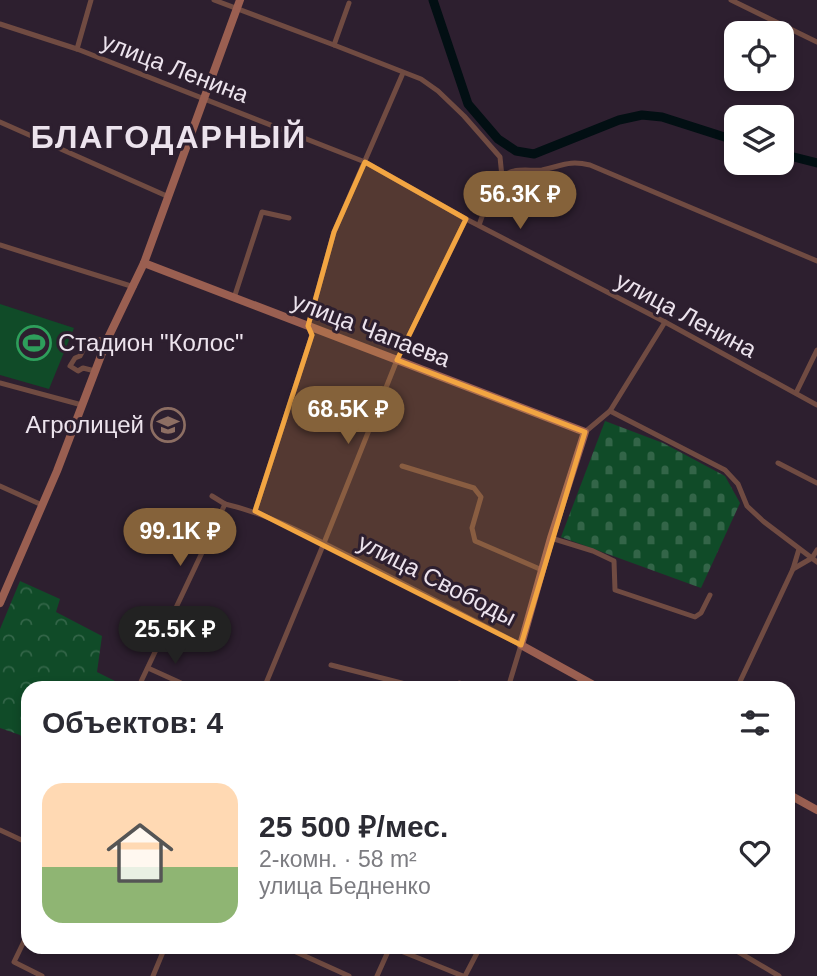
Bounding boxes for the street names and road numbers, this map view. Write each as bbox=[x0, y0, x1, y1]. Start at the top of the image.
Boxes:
street label: улица Ленина bbox=[98, 27, 253, 108]
street label: улица Ленина bbox=[611, 266, 762, 363]
street label: улица Чапаева bbox=[288, 287, 455, 372]
street label: улица Свободы bbox=[354, 528, 521, 631]

